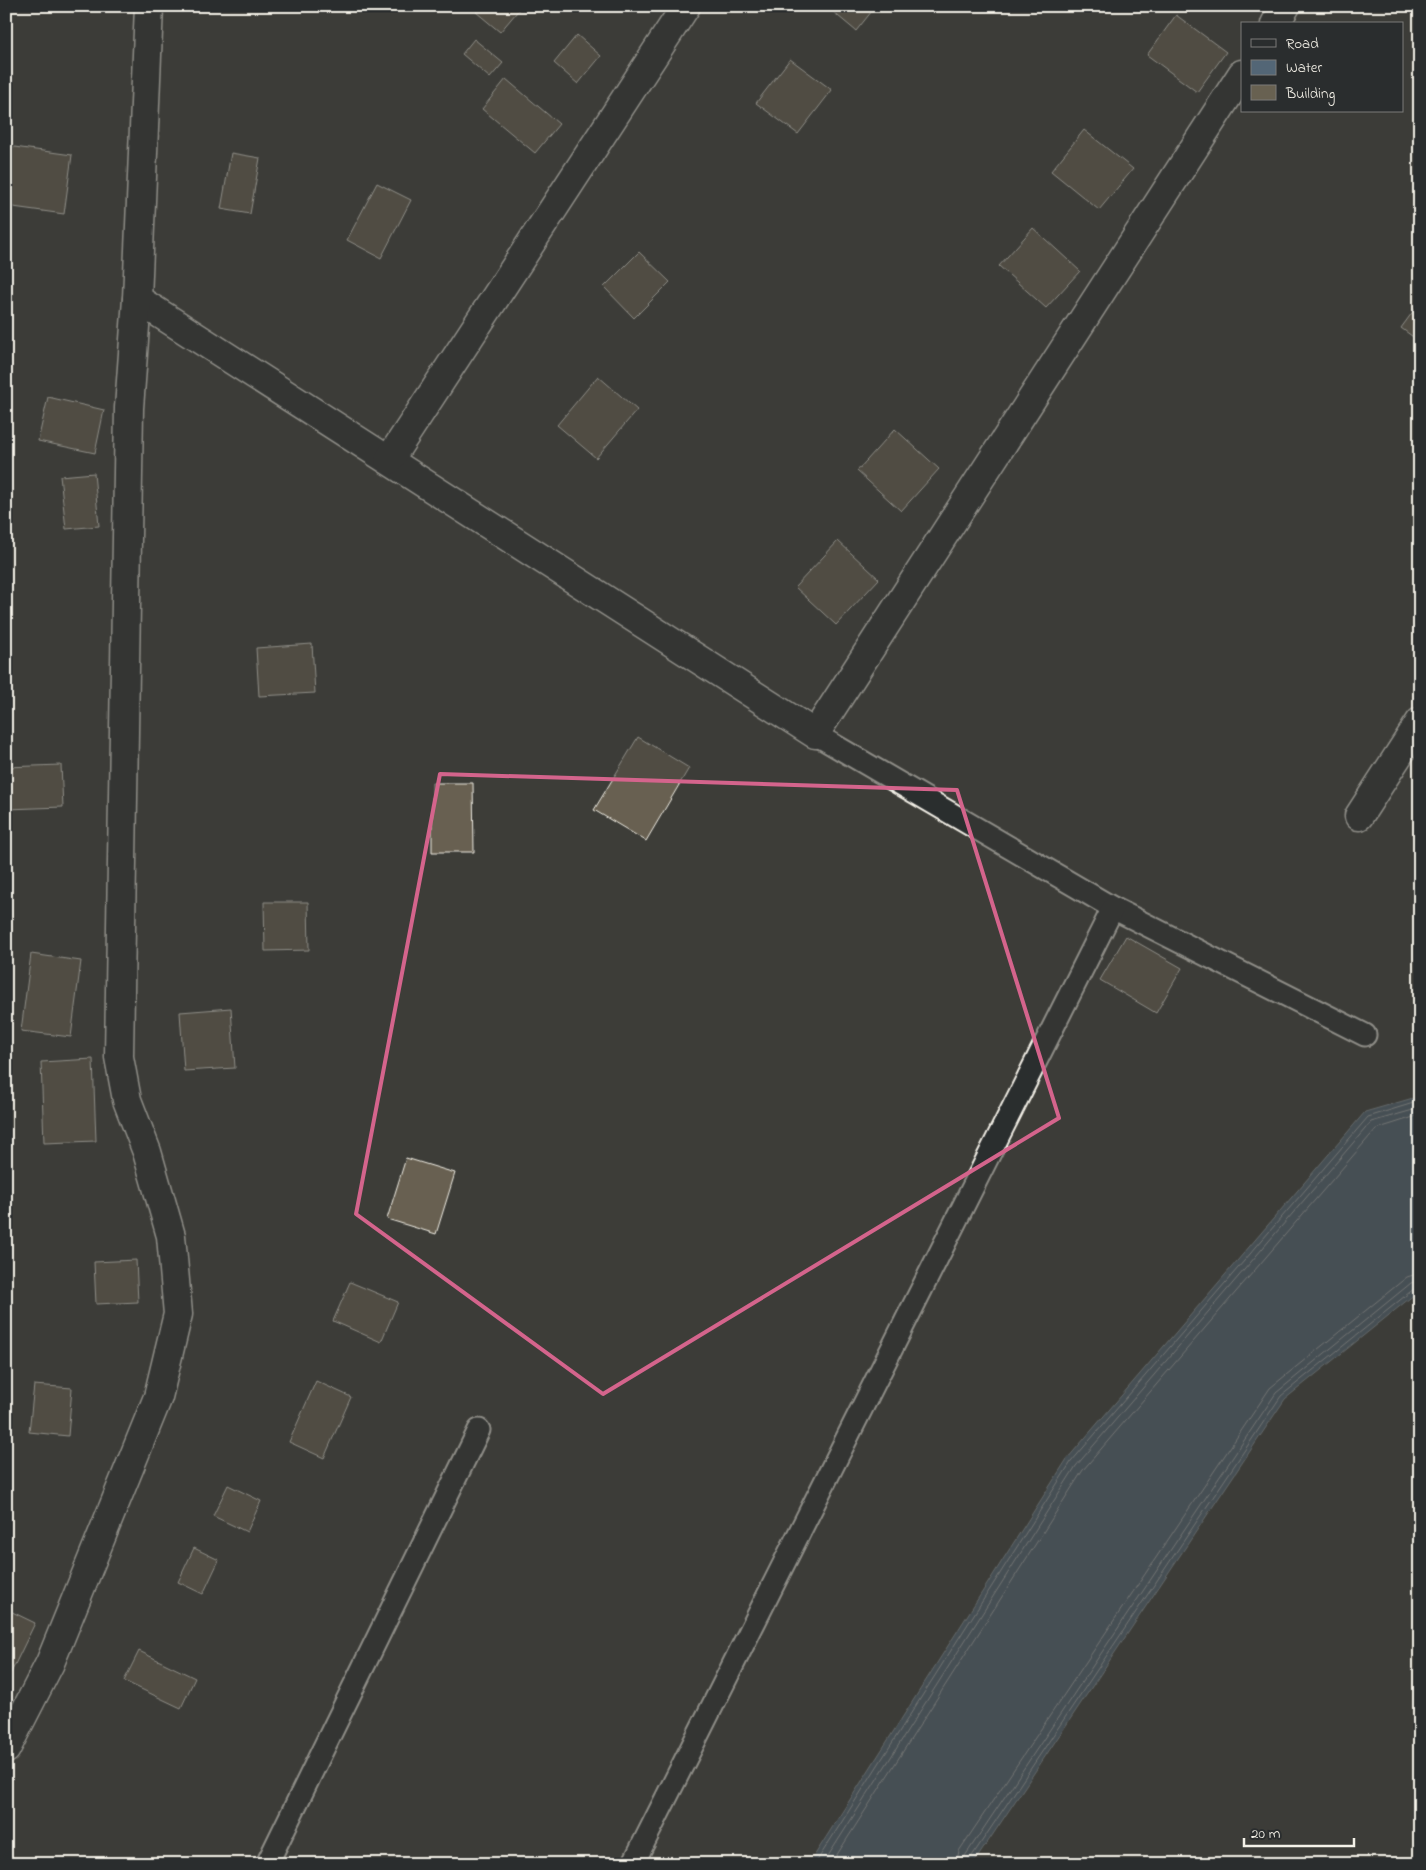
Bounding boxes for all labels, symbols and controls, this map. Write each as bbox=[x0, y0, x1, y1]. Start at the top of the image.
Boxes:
legend bbox=[1241, 22, 1404, 112]
text: Road bbox=[1286, 33, 1319, 55]
text: Water bbox=[1286, 57, 1322, 79]
text: Building bbox=[1285, 83, 1335, 106]
scale bar bbox=[1244, 1815, 1354, 1847]
text: 20 m bbox=[1251, 1823, 1281, 1845]

